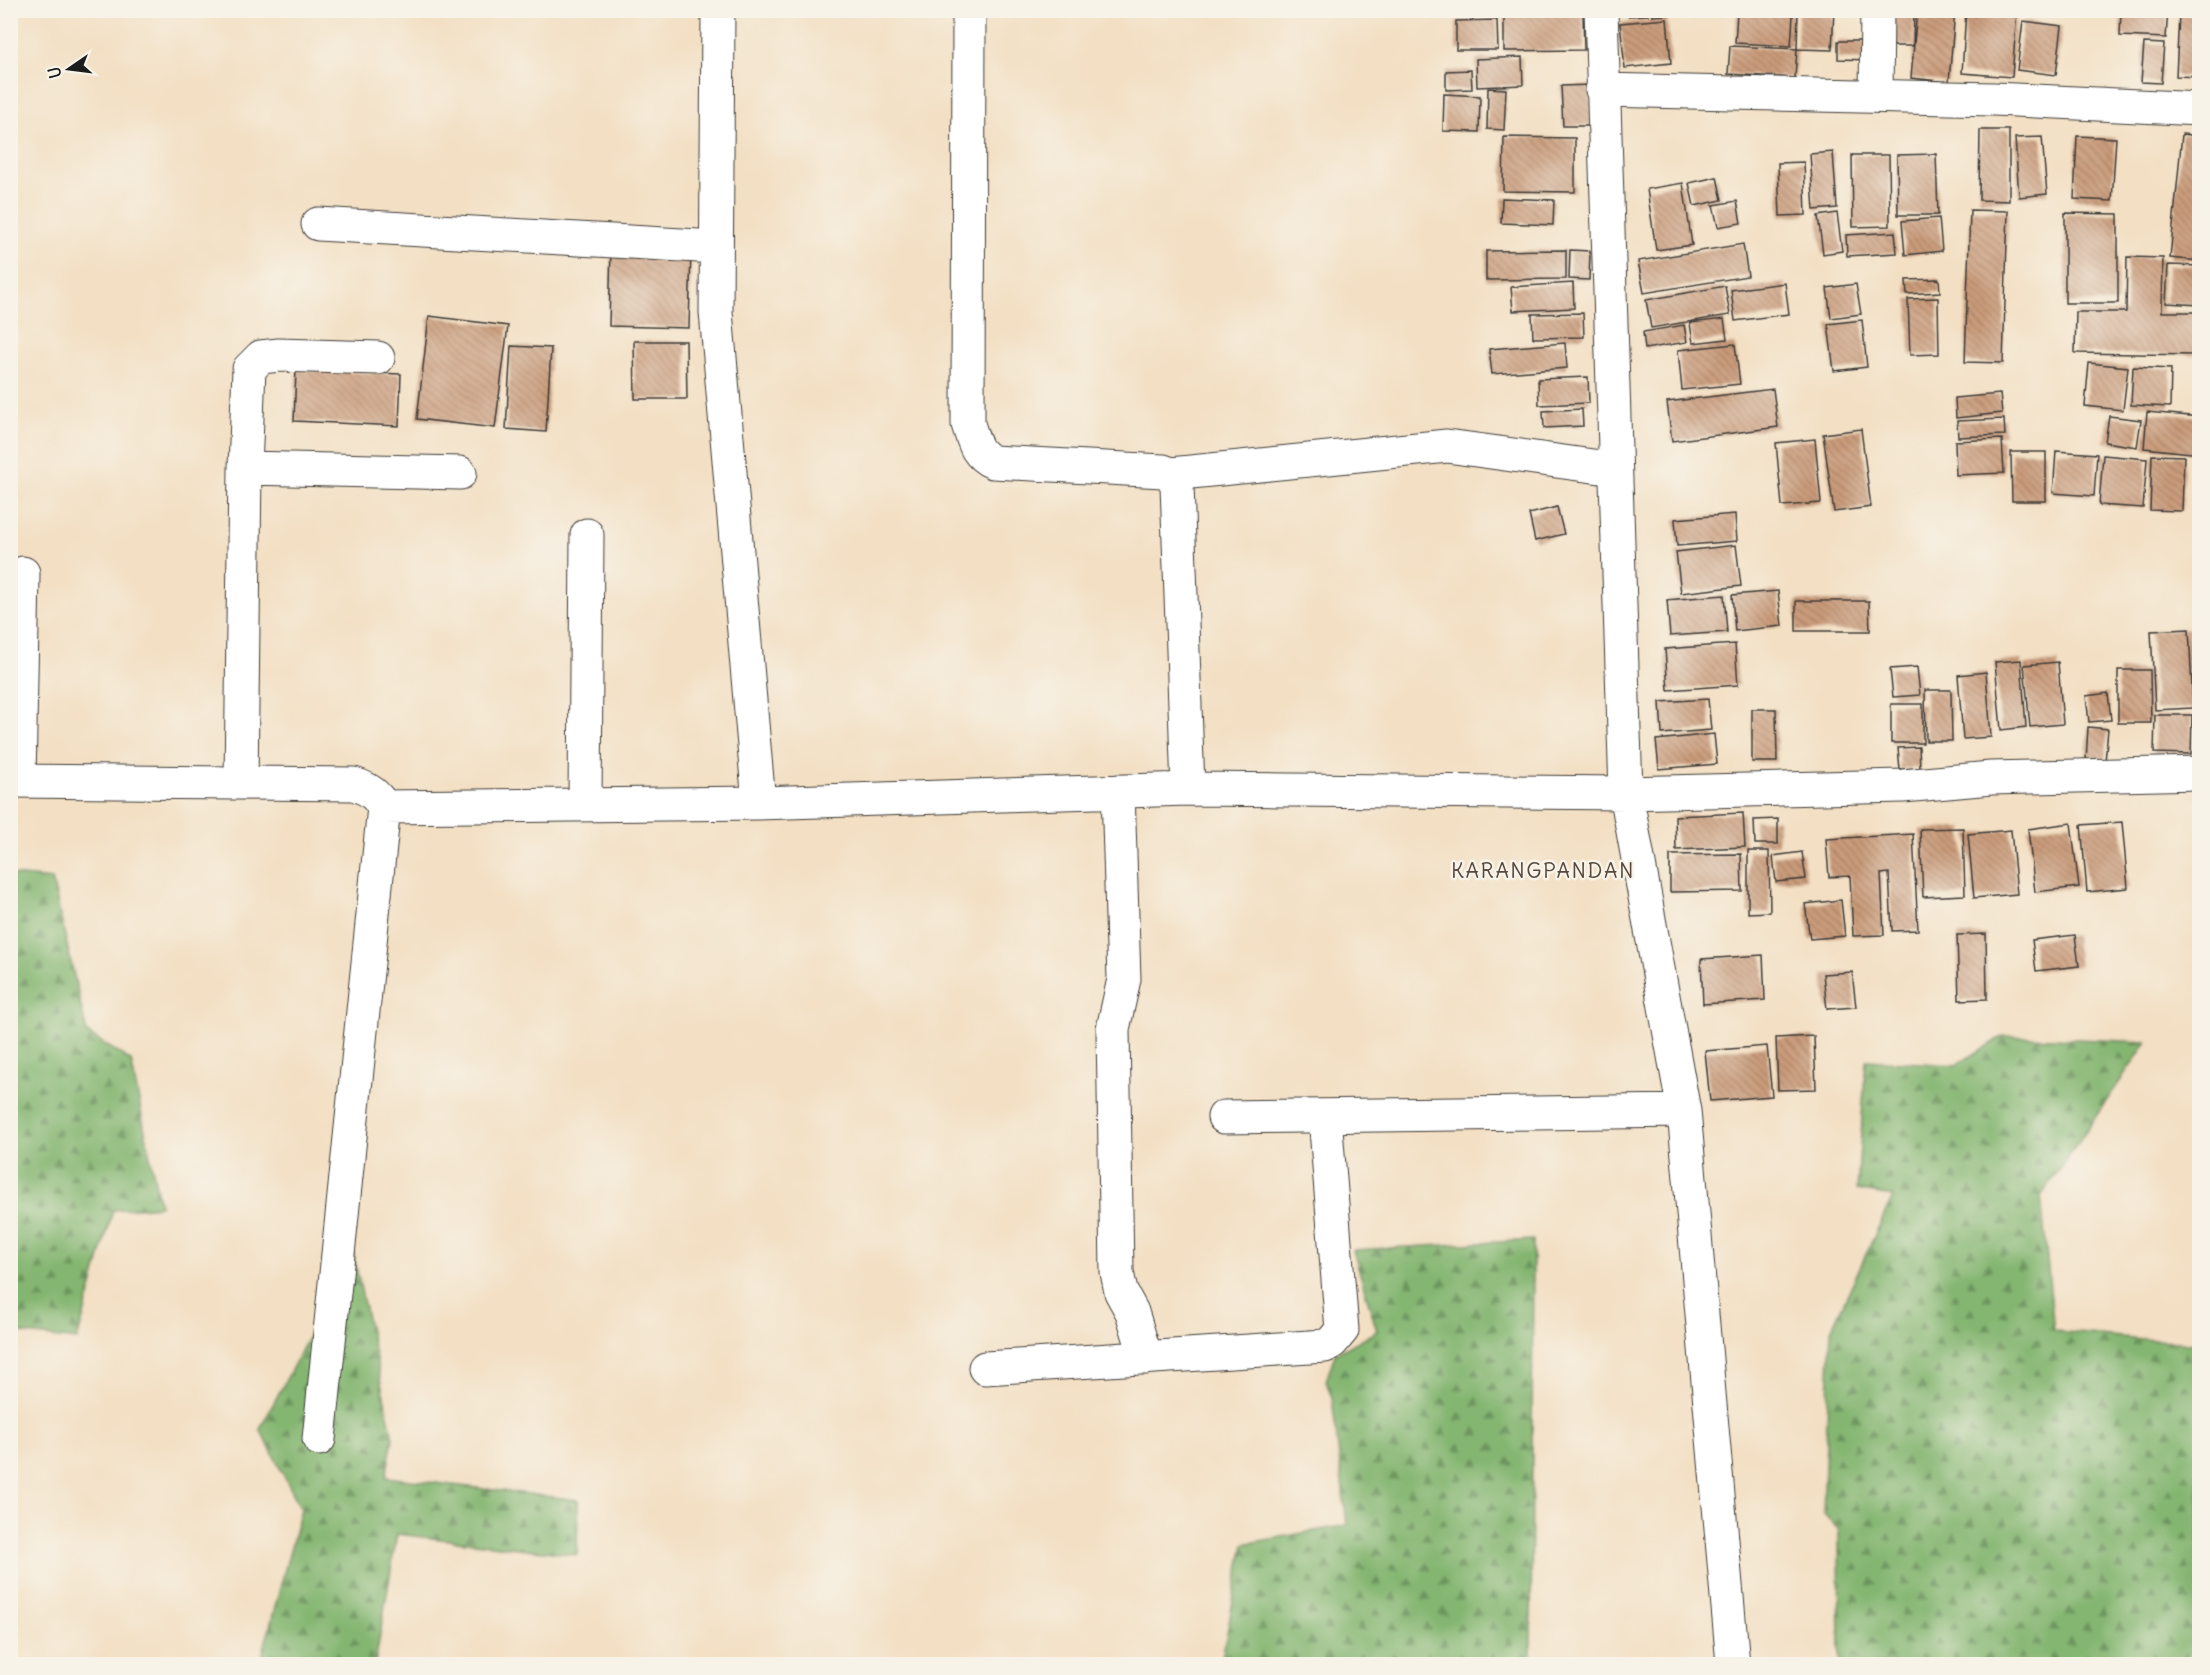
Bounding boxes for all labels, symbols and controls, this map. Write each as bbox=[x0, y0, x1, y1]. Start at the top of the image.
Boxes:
north arrow bbox=[39, 39, 99, 99]
text: U bbox=[43, 65, 65, 80]
district label: KARANGPANDAN bbox=[1451, 857, 1635, 884]

